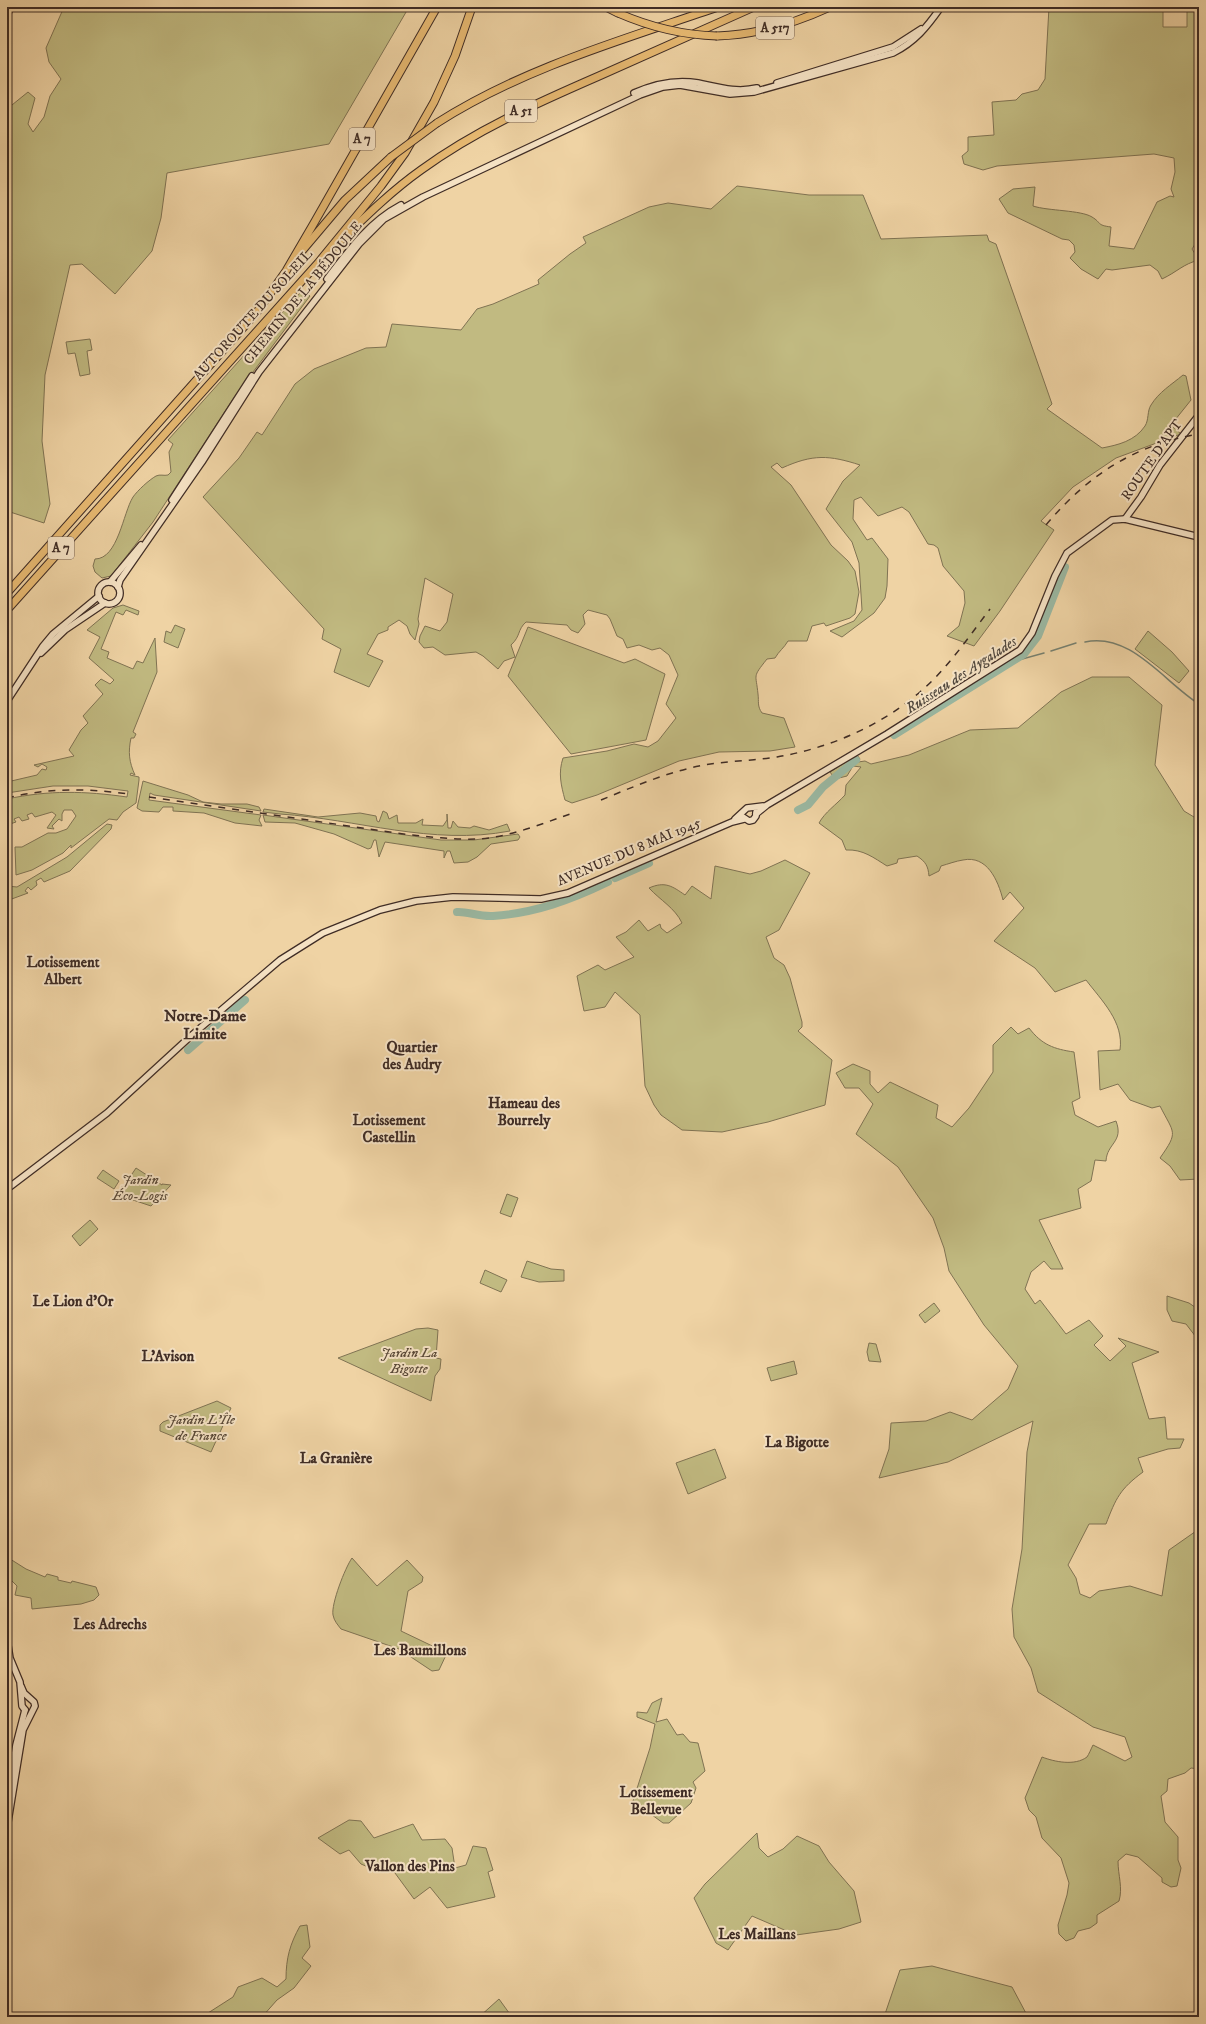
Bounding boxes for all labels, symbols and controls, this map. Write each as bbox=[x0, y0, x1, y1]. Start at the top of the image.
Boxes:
road number: A 517 bbox=[756, 17, 794, 39]
road number: A 51 bbox=[505, 100, 537, 122]
road number: A 7 bbox=[349, 128, 375, 150]
street label: CHEMIN DE LA BÉDOULE bbox=[240, 218, 366, 368]
street label: AUTOROUTE DU SOLEIL bbox=[189, 246, 317, 384]
street label: ROUTE D'APT bbox=[1117, 416, 1187, 504]
road number: A 7 bbox=[48, 537, 74, 559]
water label: Ruisseau des Aygalades bbox=[901, 632, 1021, 719]
street label: AVENUE DU 8 MAI 1945 bbox=[555, 814, 704, 890]
district label: Lotissement Albert bbox=[26, 953, 100, 989]
district label: Notre-Dame Limite bbox=[164, 1006, 246, 1044]
district label: Quartier des Audry bbox=[383, 1038, 442, 1074]
district label: Hameau des Bourrely bbox=[488, 1094, 560, 1130]
district label: Lotissement Castellin bbox=[352, 1111, 426, 1147]
park label: Jardin Éco-Logis bbox=[111, 1171, 168, 1205]
district label: Le Lion d'Or bbox=[33, 1292, 114, 1311]
park label: Jardin La Bigotte bbox=[381, 1344, 437, 1378]
district label: L'Avison bbox=[142, 1347, 195, 1366]
park label: Jardin L'Île de France bbox=[167, 1411, 236, 1445]
district label: La Bigotte bbox=[765, 1433, 830, 1452]
district label: La Granière bbox=[300, 1449, 373, 1468]
district label: Les Adrechs bbox=[73, 1615, 147, 1634]
district label: Les Baumillons bbox=[374, 1641, 466, 1660]
district label: Lotissement Bellevue bbox=[619, 1783, 693, 1819]
district label: Vallon des Pins bbox=[364, 1857, 455, 1876]
district label: Les Maillans bbox=[718, 1925, 796, 1944]

